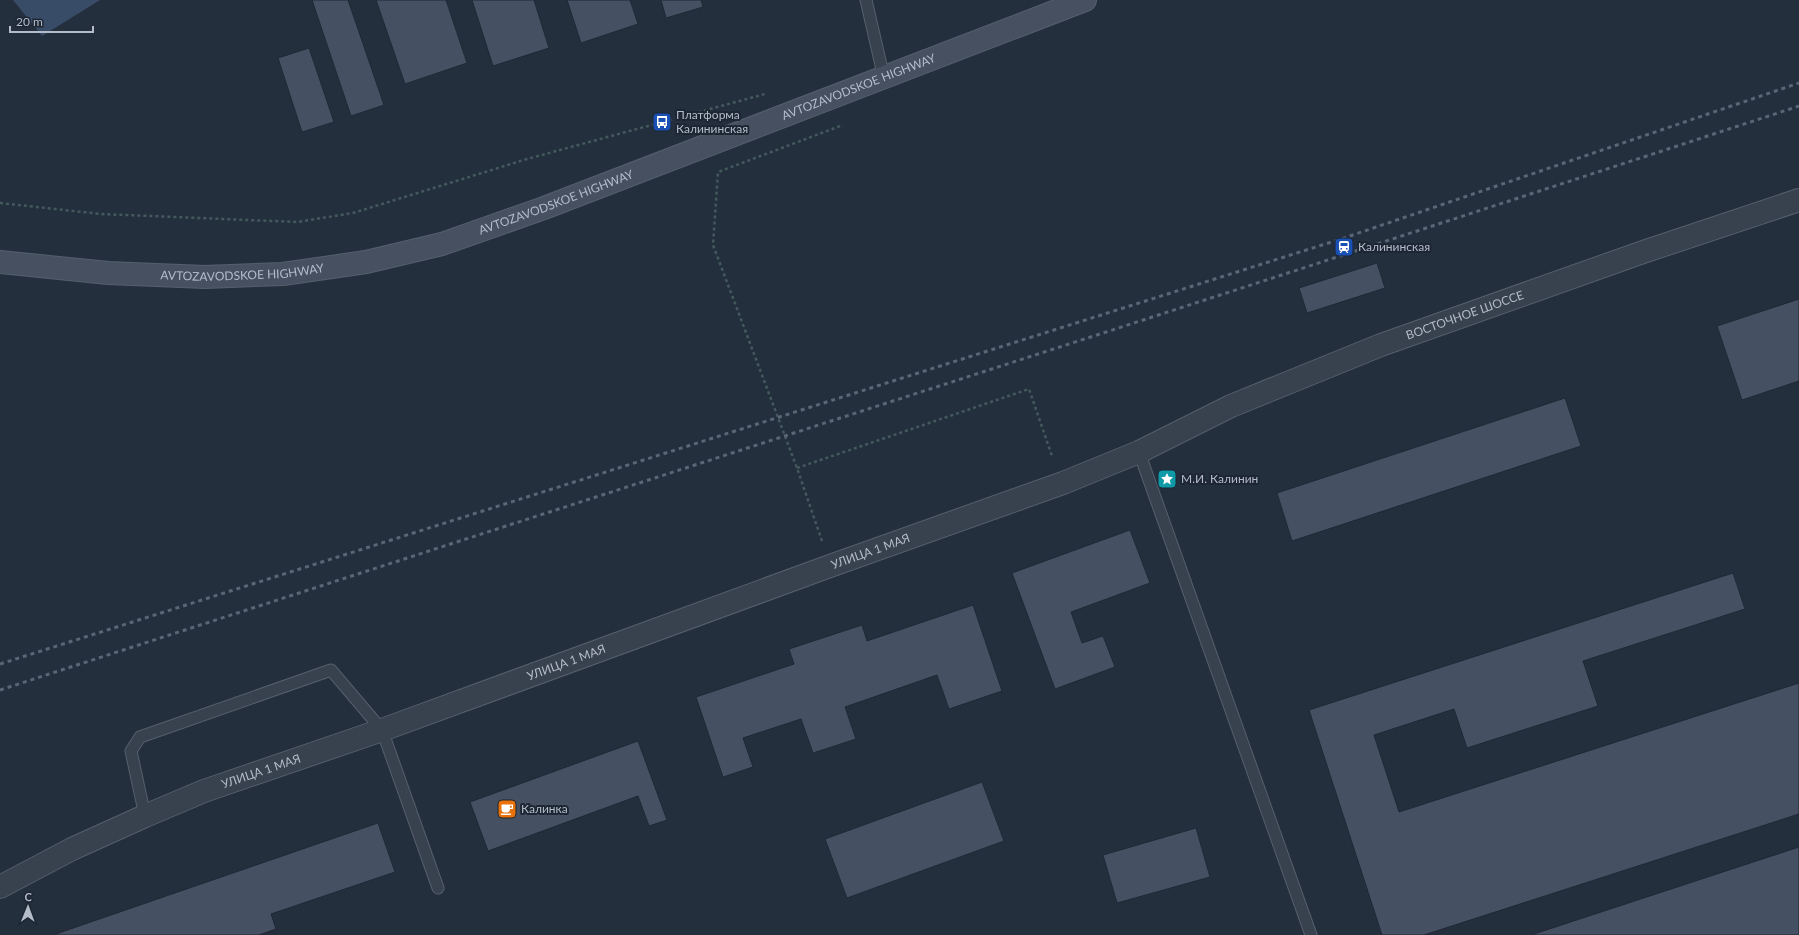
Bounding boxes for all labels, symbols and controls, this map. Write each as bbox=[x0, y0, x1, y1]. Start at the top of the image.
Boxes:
scale bar bbox=[10, 8, 93, 34]
text: 20 m bbox=[16, 14, 43, 29]
street label: AVTOZAVODSKOE HIGHWAY bbox=[779, 50, 938, 123]
place label: Платформа Калининская bbox=[676, 107, 748, 136]
bus stop icon: Платформа Калининская bbox=[651, 111, 673, 133]
street label: AVTOZAVODSKOE HIGHWAY bbox=[476, 166, 636, 237]
station icon: Калининская bbox=[1333, 236, 1355, 258]
place label: Калининская bbox=[1358, 239, 1430, 254]
street label: AVTOZAVODSKOE HIGHWAY bbox=[160, 260, 325, 284]
street label: ВОСТОЧНОЕ ШОССЕ bbox=[1404, 287, 1526, 343]
place icon: М.И. Калинин bbox=[1156, 468, 1178, 490]
place label: М.И. Калинин bbox=[1181, 471, 1258, 486]
street label: УЛИЦА 1 МАЯ bbox=[829, 530, 912, 572]
street label: УЛИЦА 1 МАЯ bbox=[525, 641, 607, 683]
street label: УЛИЦА 1 МАЯ bbox=[219, 750, 302, 791]
cafe icon: Калинка bbox=[496, 798, 518, 820]
place label: Калинка bbox=[521, 801, 568, 816]
north arrow bbox=[8, 887, 48, 927]
text: С bbox=[24, 890, 33, 903]

